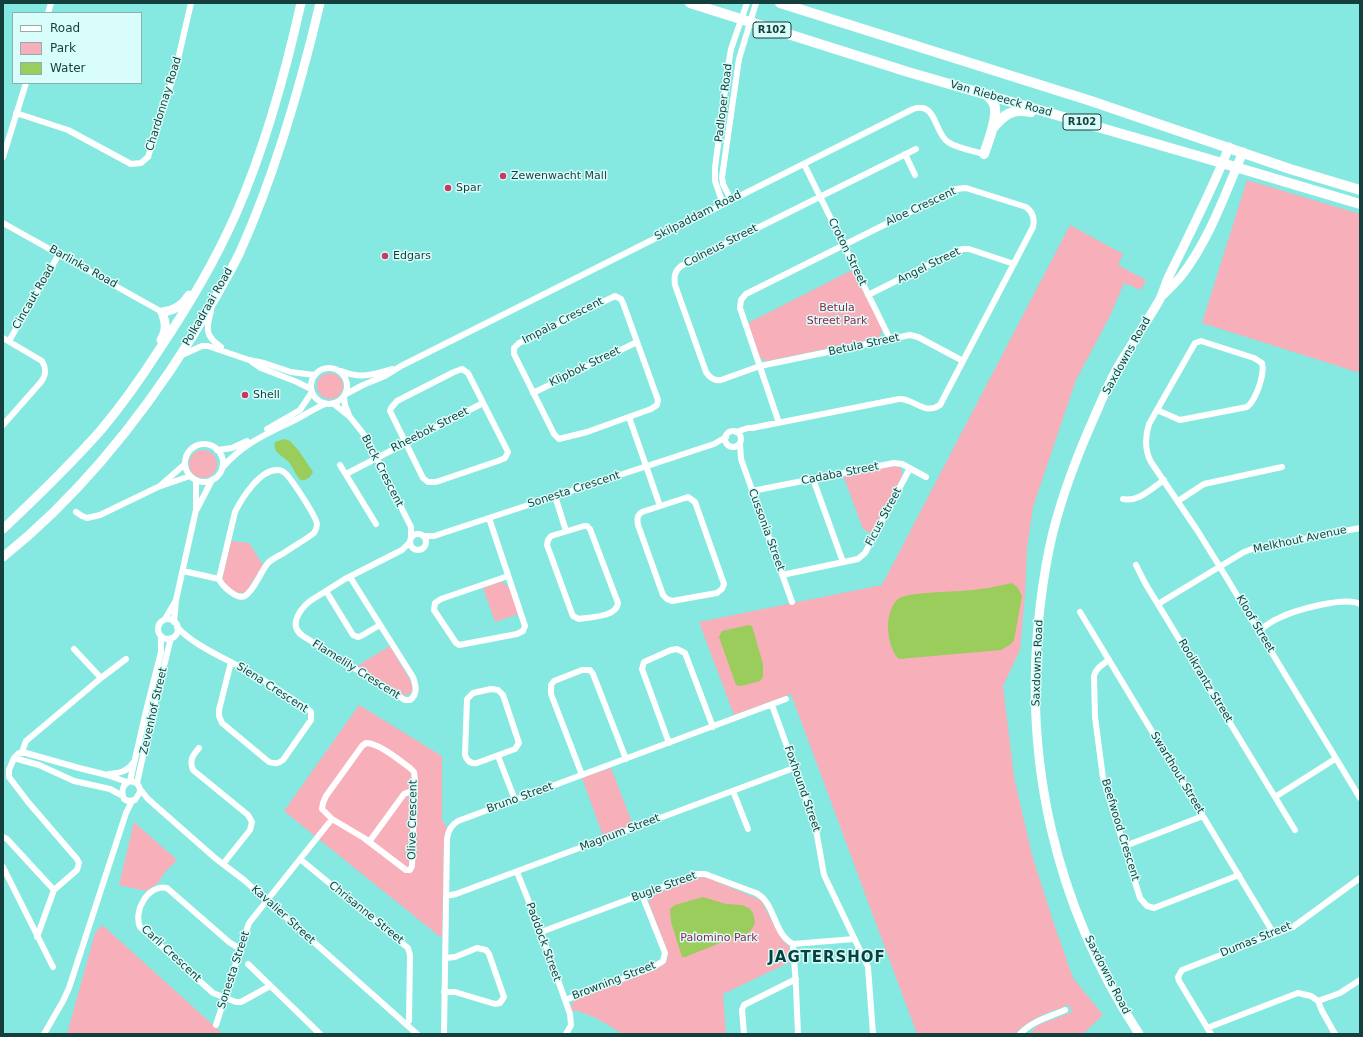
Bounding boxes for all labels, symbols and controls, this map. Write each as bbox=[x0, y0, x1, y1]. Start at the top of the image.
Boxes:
legend bbox=[12, 12, 142, 84]
text: Road bbox=[50, 21, 80, 35]
road number: R102 bbox=[753, 22, 791, 38]
text: Park bbox=[50, 41, 76, 55]
street label: Chardonnay Road bbox=[143, 55, 185, 153]
text: Water bbox=[50, 61, 85, 75]
street label: Padloper Road bbox=[713, 63, 735, 143]
street label: Van Riebeeck Road bbox=[949, 78, 1053, 120]
road number: R102 bbox=[1063, 114, 1101, 130]
place label: Zewenwacht Mall bbox=[511, 169, 607, 183]
marker: Zewenwacht Mall bbox=[498, 171, 508, 181]
place label: Spar bbox=[456, 181, 481, 195]
marker: Spar bbox=[443, 183, 453, 193]
street label: Aloe Crescent bbox=[884, 185, 958, 229]
street label: Skilpaddam Road bbox=[652, 188, 744, 244]
street label: Croton Street bbox=[825, 216, 869, 288]
street label: Colneus Street bbox=[682, 222, 760, 270]
street label: Barlinka Road bbox=[47, 243, 119, 291]
street label: Angel Street bbox=[895, 245, 963, 287]
place label: Edgars bbox=[393, 249, 431, 263]
marker: Edgars bbox=[380, 251, 390, 261]
street label: Cincaut Road bbox=[10, 262, 58, 332]
street label: Polkadraai Road bbox=[180, 266, 236, 348]
street label: Impala Crescent bbox=[520, 295, 606, 347]
park label: Betula Street Park bbox=[807, 301, 867, 327]
street label: Saxdowns Road bbox=[1100, 315, 1154, 397]
street label: Betula Street bbox=[827, 331, 901, 359]
street label: Klipbok Street bbox=[547, 344, 623, 390]
place label: Shell bbox=[253, 388, 280, 402]
marker: Shell bbox=[240, 390, 250, 400]
street label: Rheebok Street bbox=[389, 405, 471, 455]
street label: Buck Crescent bbox=[358, 433, 406, 509]
street label: Cadaba Street bbox=[800, 460, 880, 488]
street label: Sonesta Crescent bbox=[526, 469, 622, 511]
street label: Ficus Street bbox=[863, 486, 905, 548]
street label: Cussonia Street bbox=[745, 487, 787, 573]
street label: Melkhout Avenue bbox=[1252, 524, 1348, 556]
street label: Kloof Street bbox=[1233, 593, 1277, 655]
street label: Saxdowns Road bbox=[1030, 619, 1046, 707]
street label: Rooikrantz Street bbox=[1175, 637, 1235, 725]
street label: Flamelily Crescent bbox=[310, 638, 402, 702]
street label: Siena Crescent bbox=[234, 660, 310, 716]
street label: Zevenhof Street bbox=[138, 666, 170, 756]
street label: Swarthout Street bbox=[1147, 730, 1207, 816]
street label: Foxhound Street bbox=[781, 744, 823, 834]
street label: Beefwood Crescent bbox=[1098, 777, 1142, 883]
street label: Olive Crescent bbox=[406, 780, 420, 860]
street label: Bruno Street bbox=[485, 780, 555, 816]
street label: Magnum Street bbox=[578, 812, 662, 854]
street label: Bugle Street bbox=[630, 869, 698, 905]
street label: Chrisanne Street bbox=[326, 879, 406, 947]
street label: Kavalier Street bbox=[248, 883, 318, 947]
street label: Paddock Street bbox=[523, 901, 563, 983]
street label: Dumas Street bbox=[1219, 920, 1293, 960]
street label: Carli Crescent bbox=[138, 923, 204, 985]
street label: Sonesta Street bbox=[215, 929, 253, 1011]
park label: Palomino Park bbox=[680, 931, 758, 945]
street label: Saxdowns Road bbox=[1081, 933, 1133, 1017]
district label: JAGTERSHOF bbox=[768, 949, 886, 967]
street label: Browning Street bbox=[570, 959, 658, 1003]

